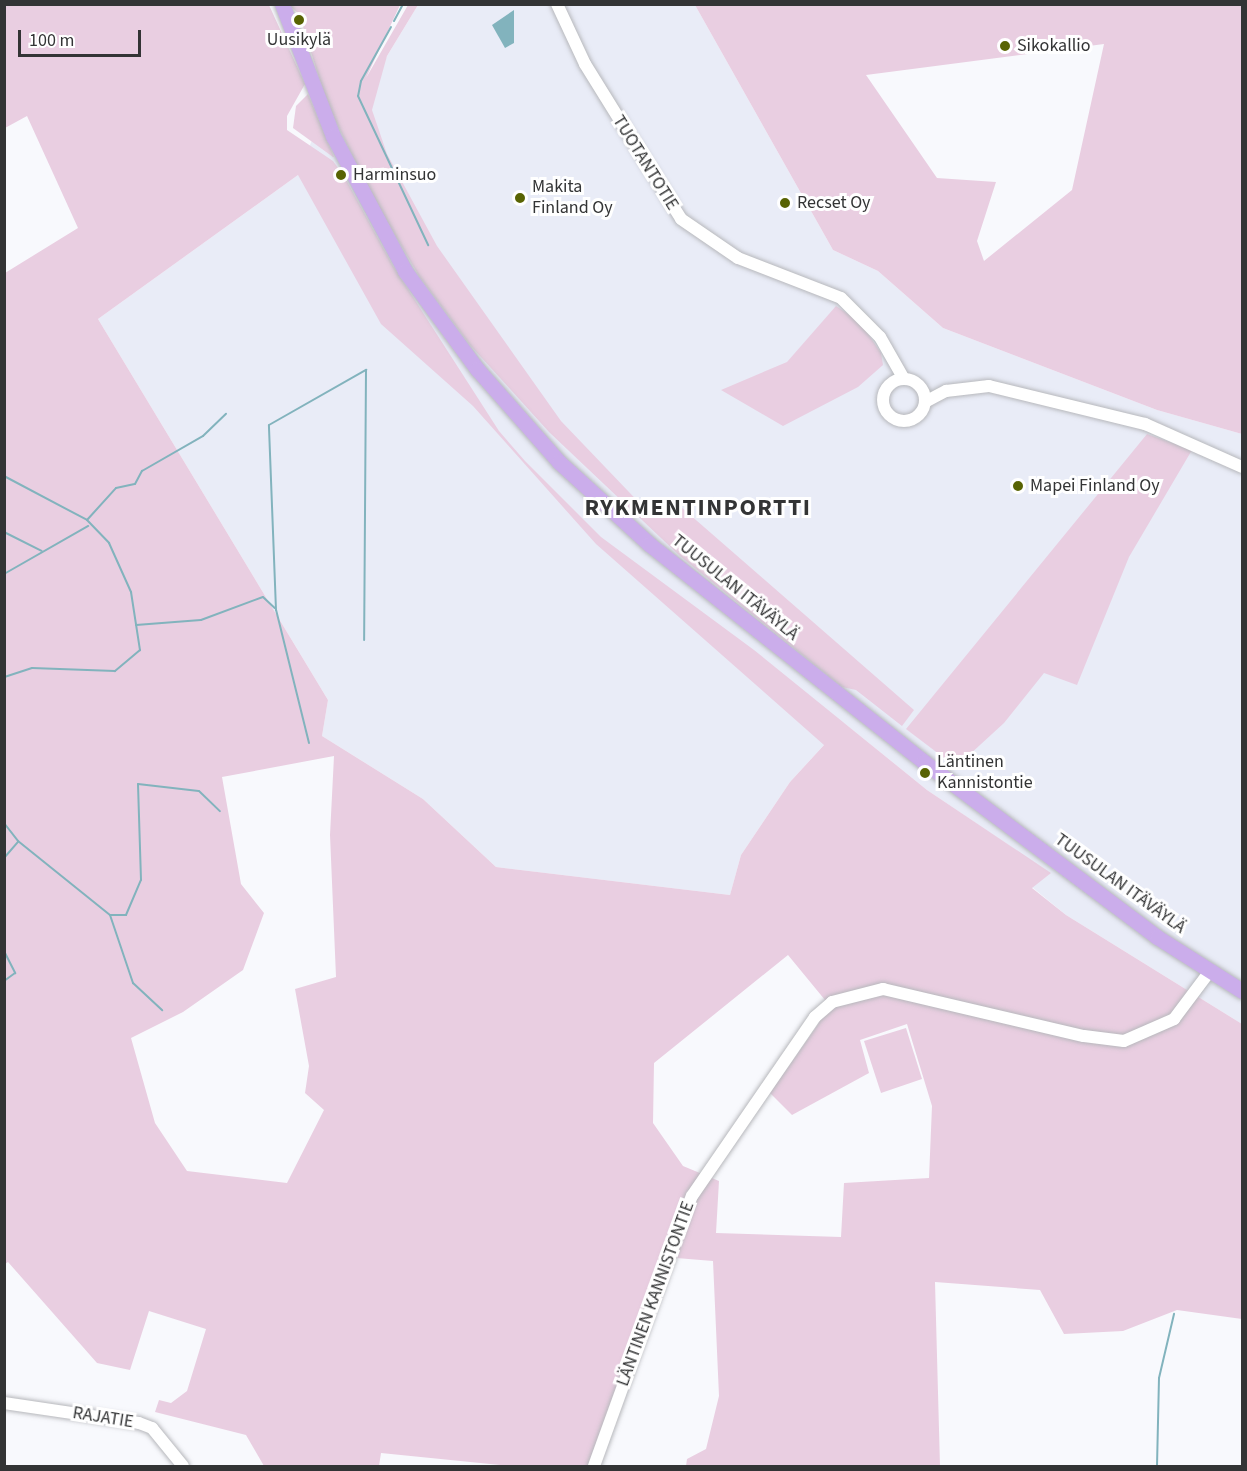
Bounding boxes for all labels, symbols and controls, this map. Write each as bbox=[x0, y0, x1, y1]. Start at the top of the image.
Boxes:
marker: Uusikylä bbox=[292, 13, 306, 27]
scale bar bbox=[21, 18, 144, 56]
text: 100 m bbox=[29, 28, 74, 53]
place label: Uusikylä bbox=[267, 29, 331, 51]
place label: Sikokallio bbox=[1017, 35, 1091, 57]
marker: Sikokallio bbox=[998, 39, 1012, 53]
street label: TUOTANTOTIE bbox=[607, 112, 683, 214]
place label: Harminsuo bbox=[353, 164, 436, 186]
marker: Harminsuo bbox=[334, 168, 348, 182]
place label: Makita Finland Oy bbox=[532, 177, 613, 219]
marker: Makita Finland Oy bbox=[513, 191, 527, 205]
place label: Recset Oy bbox=[797, 192, 871, 214]
marker: Recset Oy bbox=[778, 196, 792, 210]
place label: Mapei Finland Oy bbox=[1030, 475, 1160, 497]
marker: Mapei Finland Oy bbox=[1011, 479, 1025, 493]
district label: RYKMENTINPORTTI bbox=[584, 494, 812, 522]
street label: TUUSULAN ITÄVÄYLÄ bbox=[667, 530, 803, 646]
place label: Läntinen Kannistontie bbox=[937, 752, 1033, 795]
marker: Läntinen Kannistontie bbox=[918, 766, 932, 780]
street label: TUUSULAN ITÄVÄYLÄ bbox=[1050, 829, 1190, 939]
street label: LÄNTINEN KANNISTONTIE bbox=[613, 1199, 699, 1389]
street label: RAJATIE bbox=[71, 1403, 135, 1433]

